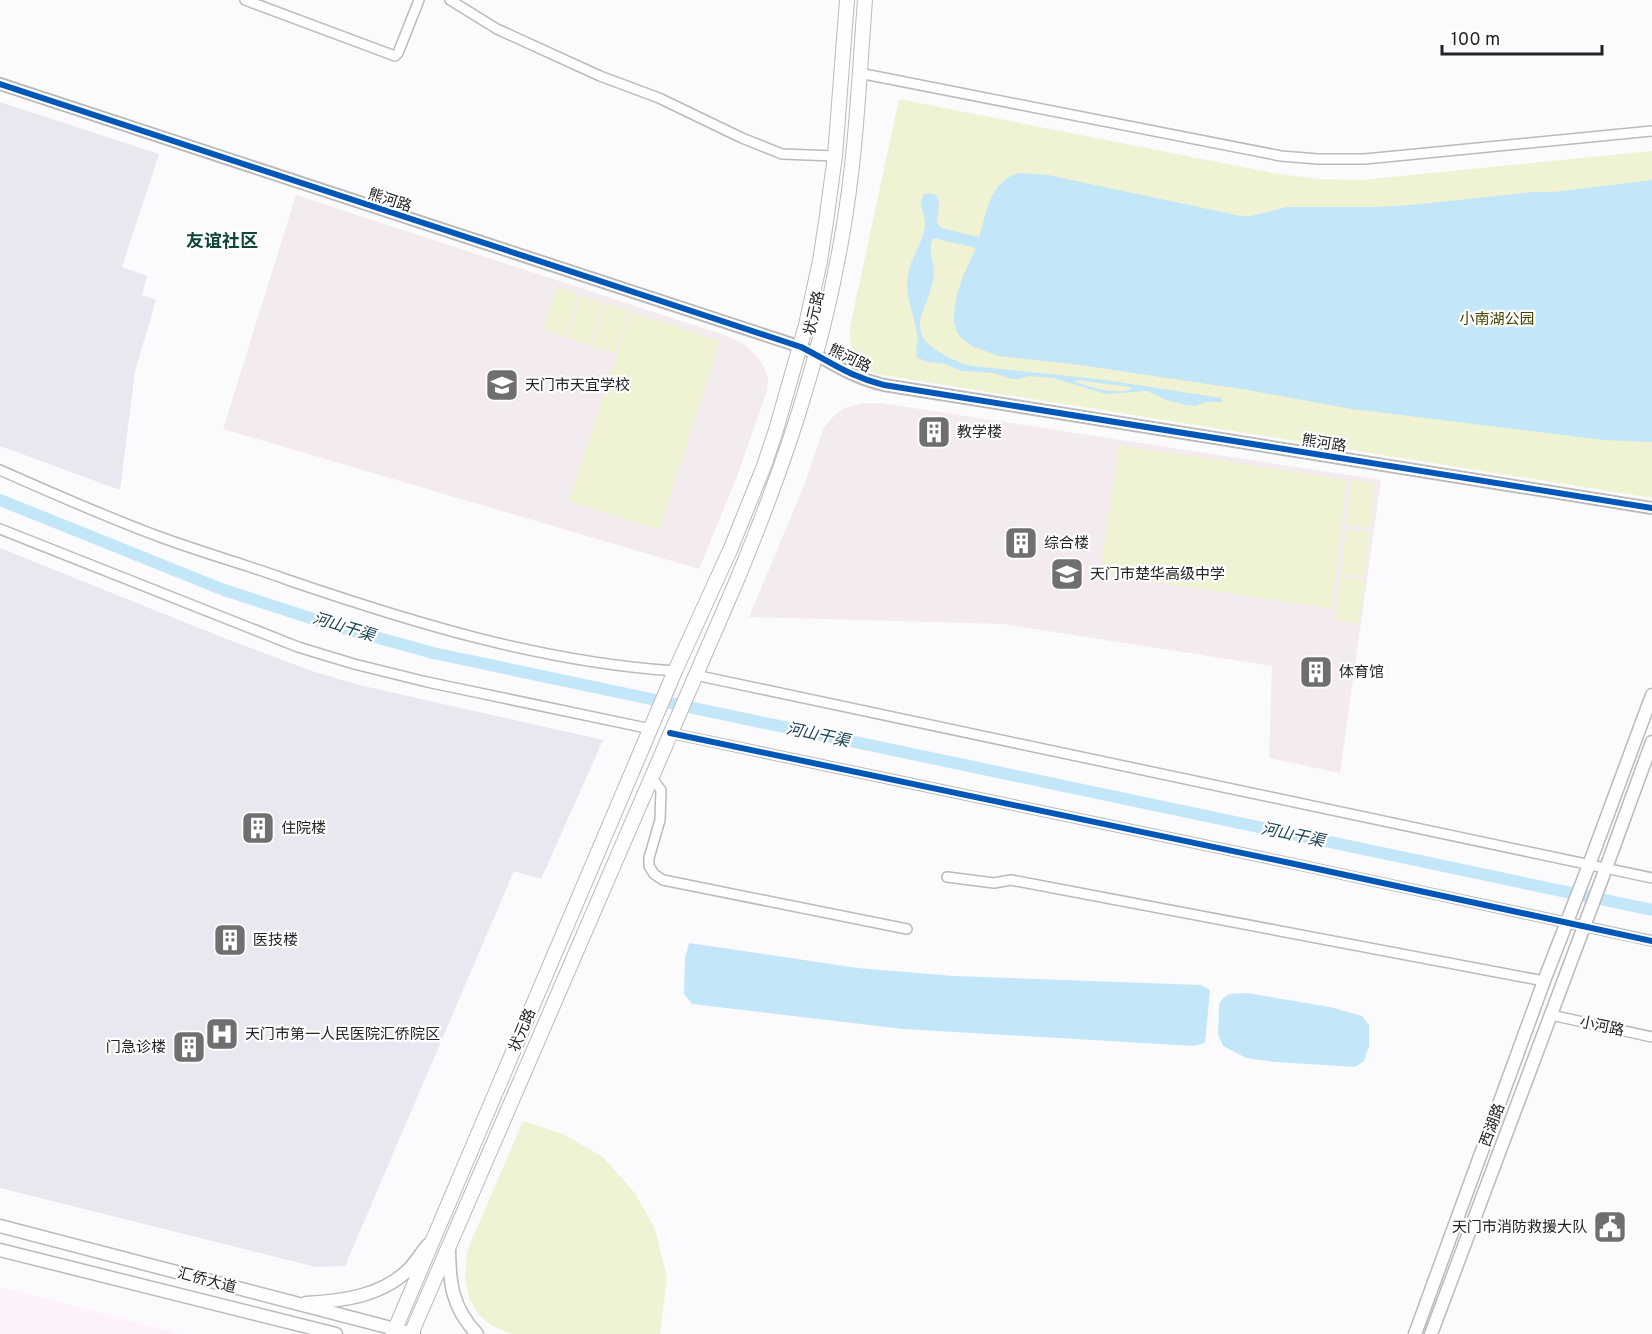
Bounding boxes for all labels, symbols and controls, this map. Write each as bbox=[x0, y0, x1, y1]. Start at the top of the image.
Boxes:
scale bar bbox=[1442, 18, 1602, 56]
text: 100 m bbox=[1451, 29, 1500, 52]
street label: 熊河路 bbox=[365, 184, 414, 217]
district label: 友谊社区 bbox=[186, 231, 258, 254]
street label: 状元路 bbox=[800, 289, 830, 337]
park label: 小南湖公园 bbox=[1459, 311, 1535, 330]
street label: 熊河路 bbox=[825, 340, 874, 378]
school or university icon: 天门市天宜学校 bbox=[484, 367, 520, 403]
place label: 天门市天宜学校 bbox=[525, 376, 630, 396]
building icon: 教学楼 bbox=[916, 414, 952, 450]
place label: 教学楼 bbox=[957, 424, 1002, 443]
street label: 熊河路 bbox=[1300, 431, 1348, 457]
building icon: 综合楼 bbox=[1003, 525, 1039, 561]
place label: 综合楼 bbox=[1044, 535, 1089, 554]
school or university icon: 天门市楚华高级中学 bbox=[1049, 556, 1085, 592]
place label: 天门市楚华高级中学 bbox=[1090, 565, 1225, 585]
water label: 河山干渠 bbox=[310, 609, 379, 647]
building icon: 体育馆 bbox=[1298, 654, 1334, 690]
place label: 体育馆 bbox=[1339, 664, 1384, 683]
water label: 河山干渠 bbox=[784, 720, 853, 753]
building icon: 住院楼 bbox=[240, 810, 276, 846]
place label: 住院楼 bbox=[281, 820, 326, 839]
water label: 河山干渠 bbox=[1259, 820, 1328, 853]
building icon: 医技楼 bbox=[212, 922, 248, 958]
place label: 医技楼 bbox=[253, 932, 298, 951]
street label: 状元路 bbox=[505, 1006, 541, 1055]
street label: 小河路 bbox=[1578, 1013, 1626, 1041]
hospital icon: 天门市第一人民医院汇侨院区 bbox=[204, 1016, 240, 1052]
place label: 天门市第一人民医院汇侨院区 bbox=[245, 1026, 440, 1045]
building icon: 门急诊楼 bbox=[171, 1029, 207, 1065]
place label: 门急诊楼 bbox=[106, 1039, 166, 1058]
street label: 西湖路 bbox=[1477, 1101, 1510, 1150]
public building icon: 天门市消防救援大队 bbox=[1592, 1209, 1628, 1245]
place label: 天门市消防救援大队 bbox=[1452, 1219, 1587, 1238]
street label: 汇侨大道 bbox=[175, 1265, 238, 1298]

